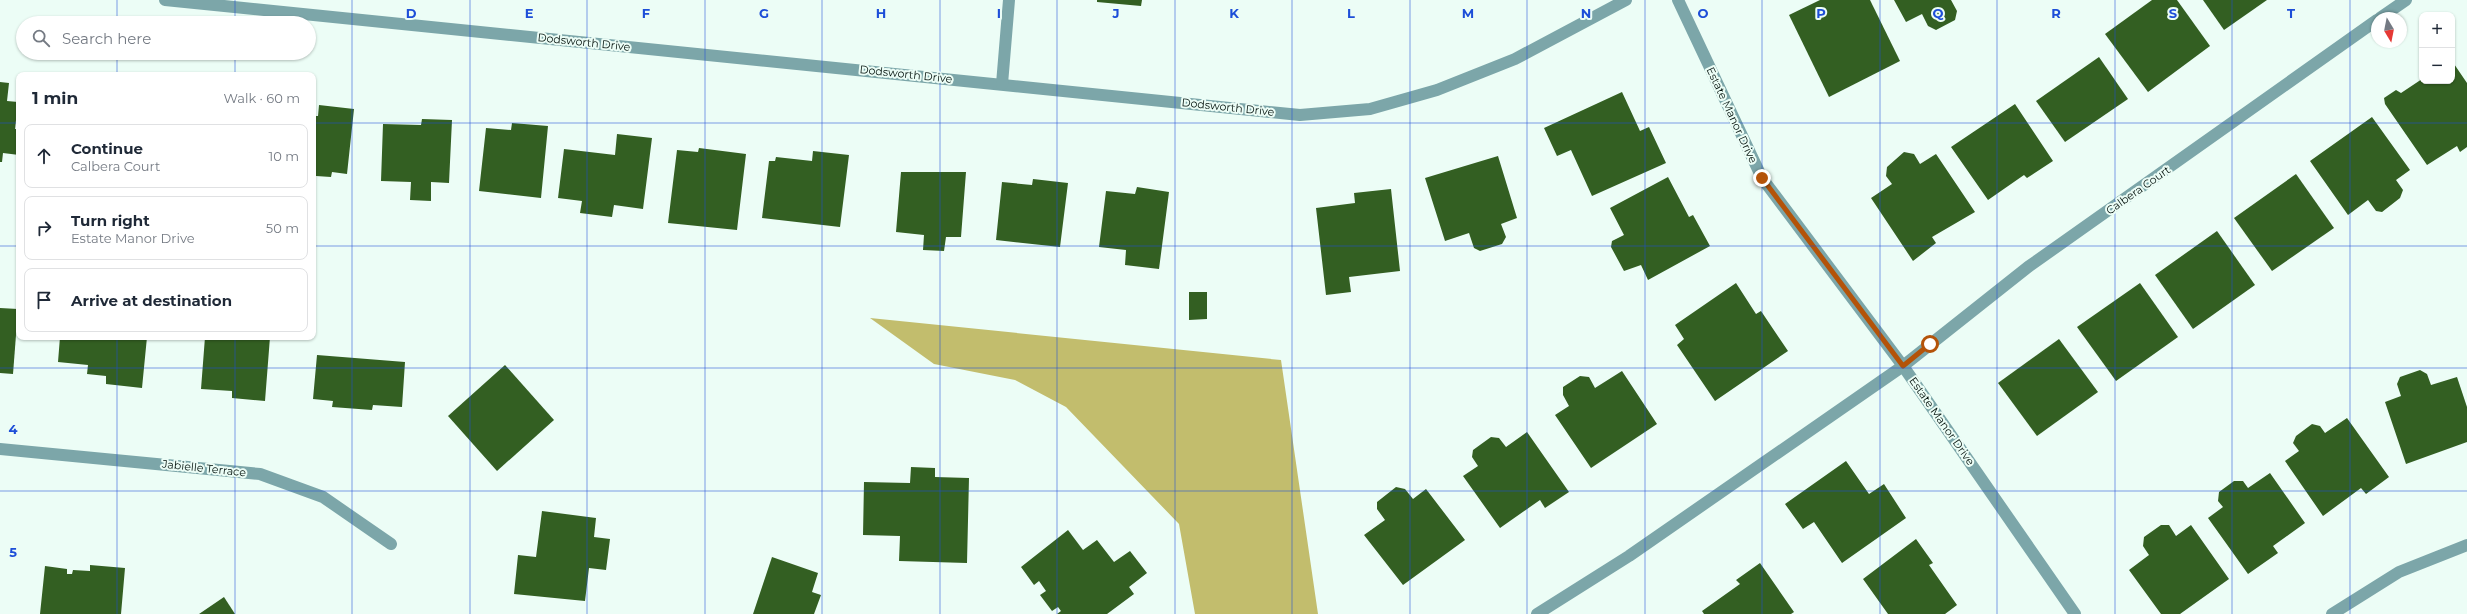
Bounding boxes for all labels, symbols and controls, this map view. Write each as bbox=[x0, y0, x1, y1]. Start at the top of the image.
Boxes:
text: D bbox=[406, 5, 417, 21]
text: E bbox=[525, 5, 534, 21]
text: F bbox=[642, 5, 650, 21]
text: G bbox=[759, 5, 769, 21]
text: H bbox=[876, 5, 886, 21]
text: I bbox=[997, 5, 1001, 21]
text: J bbox=[1111, 5, 1120, 21]
text: K bbox=[1229, 5, 1239, 21]
text: L bbox=[1347, 5, 1355, 21]
text: M bbox=[1462, 5, 1474, 21]
text: N bbox=[1581, 5, 1591, 21]
text: O bbox=[1698, 5, 1709, 21]
text: P bbox=[1816, 5, 1826, 21]
text: Q bbox=[1933, 5, 1944, 21]
text: R bbox=[2051, 5, 2061, 21]
text: S bbox=[2169, 5, 2177, 21]
text: T bbox=[2287, 5, 2295, 21]
north arrow bbox=[2371, 12, 2407, 48]
map controls bbox=[2419, 12, 2455, 84]
button: + bbox=[2419, 12, 2455, 48]
search box bbox=[16, 16, 316, 60]
icon: search bbox=[30, 27, 52, 49]
text: Search here bbox=[62, 29, 151, 48]
street label: Dodsworth Drive bbox=[537, 30, 631, 54]
button: − bbox=[2419, 48, 2455, 84]
street label: Dodsworth Drive bbox=[859, 62, 953, 86]
street label: Estate Manor Drive bbox=[1704, 65, 1761, 166]
text: 1 min bbox=[32, 88, 78, 108]
text: Walk · 60 m bbox=[224, 90, 300, 106]
street label: Dodsworth Drive bbox=[1181, 95, 1275, 119]
text: Continue bbox=[71, 139, 143, 158]
icon: ahead bbox=[33, 145, 55, 167]
text: 10 m bbox=[269, 148, 299, 164]
text: Calbera Court bbox=[71, 158, 160, 174]
street label: Calbera Court bbox=[2103, 162, 2173, 217]
route end bbox=[1753, 169, 1771, 187]
text: Turn right bbox=[71, 211, 150, 230]
icon: right bbox=[33, 217, 55, 239]
text: 50 m bbox=[266, 220, 299, 236]
text: Estate Manor Drive bbox=[71, 230, 195, 246]
icon: arrive bbox=[33, 289, 55, 311]
text: Arrive at destination bbox=[71, 291, 232, 310]
route start bbox=[1921, 335, 1939, 353]
street label: Estate Manor Drive bbox=[1906, 374, 1978, 468]
text: 4 bbox=[9, 421, 18, 437]
street label: Jabielle Terrace bbox=[160, 457, 247, 479]
text: 5 bbox=[9, 544, 17, 560]

